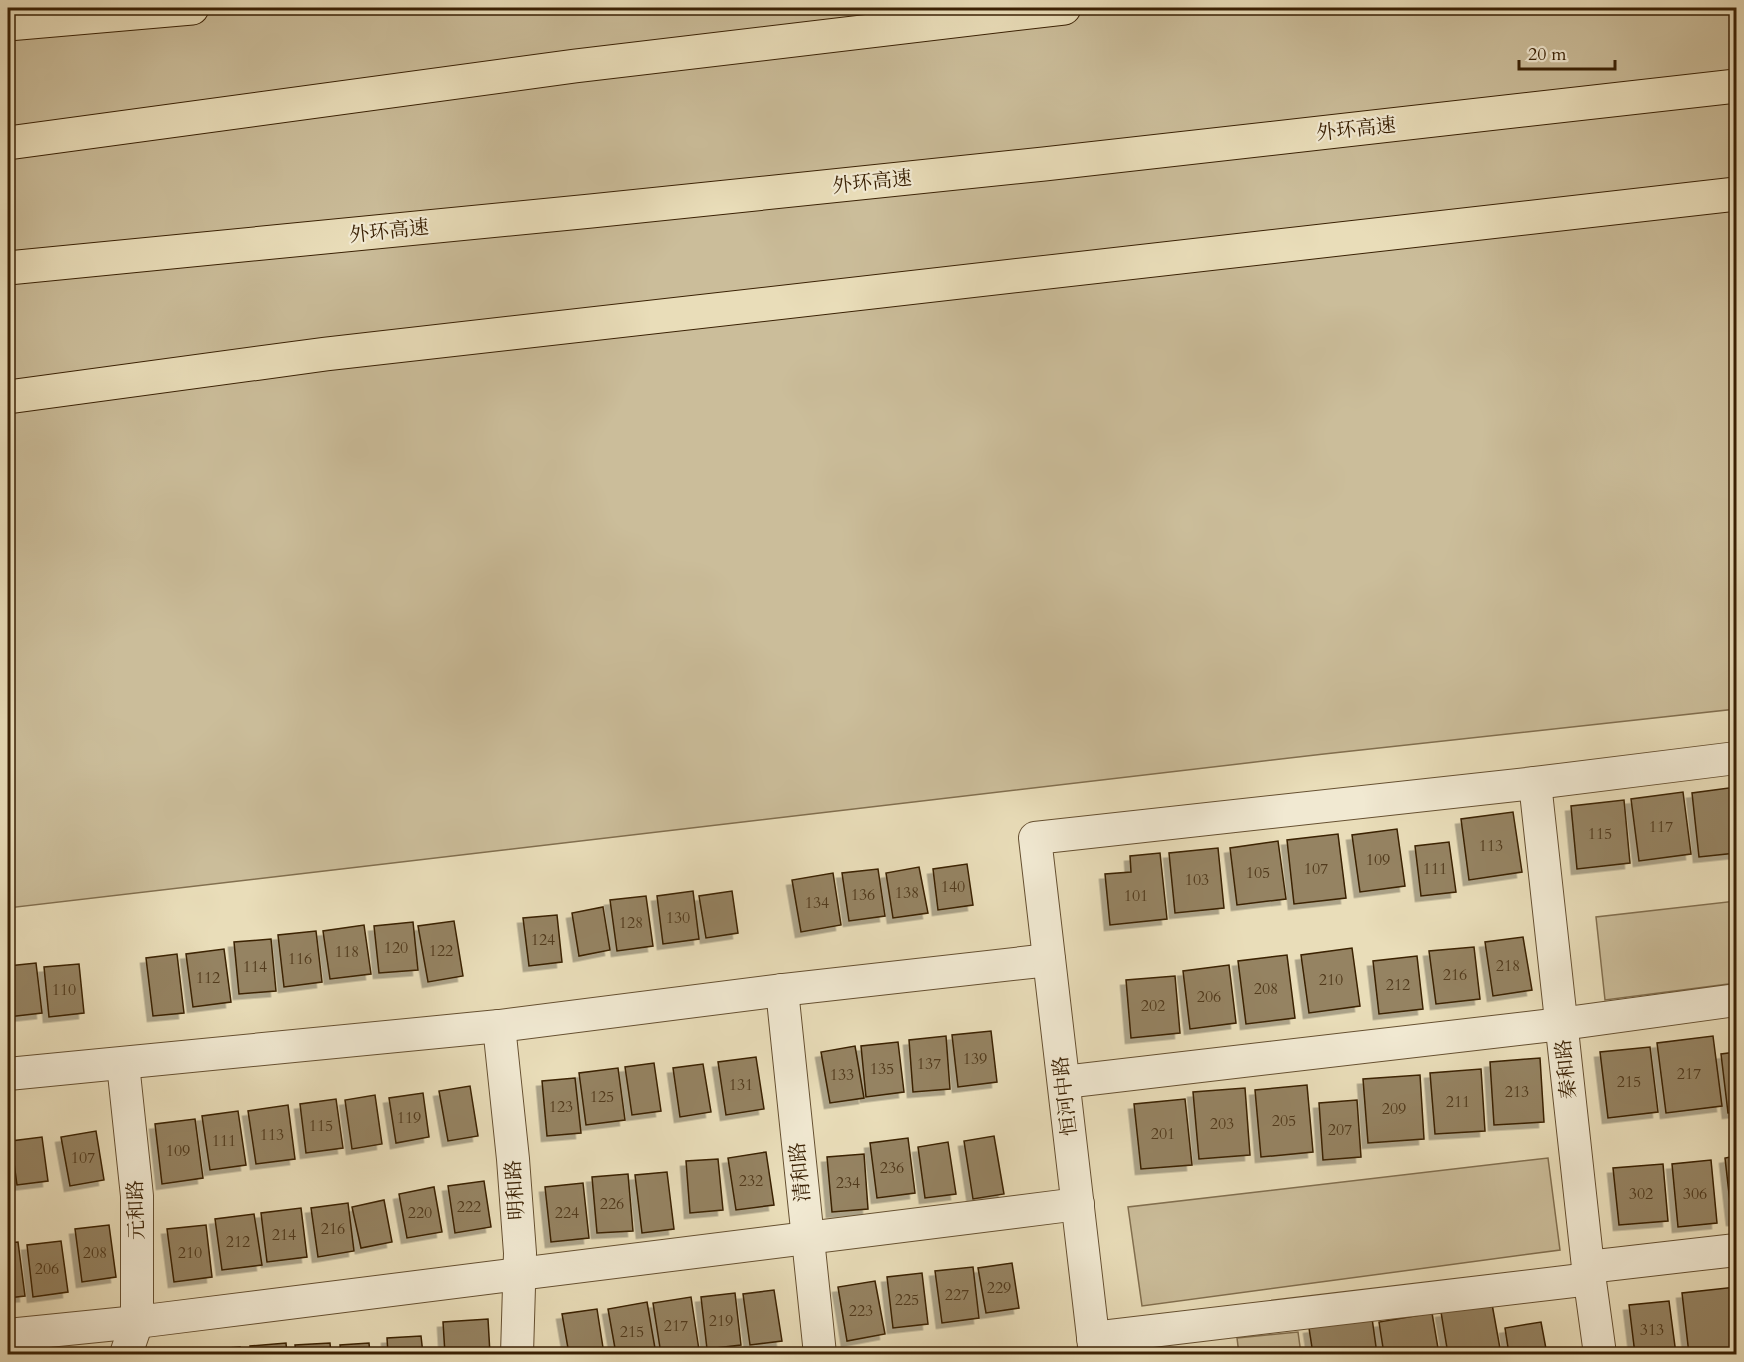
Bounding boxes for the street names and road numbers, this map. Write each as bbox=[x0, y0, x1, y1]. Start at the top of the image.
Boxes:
street label: 外环高速 bbox=[1315, 111, 1397, 147]
street label: 外环高速 bbox=[831, 164, 913, 200]
street label: 外环高速 bbox=[348, 213, 430, 249]
street label: 秦和路 bbox=[1549, 1038, 1583, 1100]
street label: 恒河中路 bbox=[1047, 1055, 1083, 1137]
street label: 清和路 bbox=[783, 1141, 817, 1203]
street label: 明和路 bbox=[499, 1159, 531, 1221]
street label: 元和路 bbox=[121, 1180, 151, 1240]

